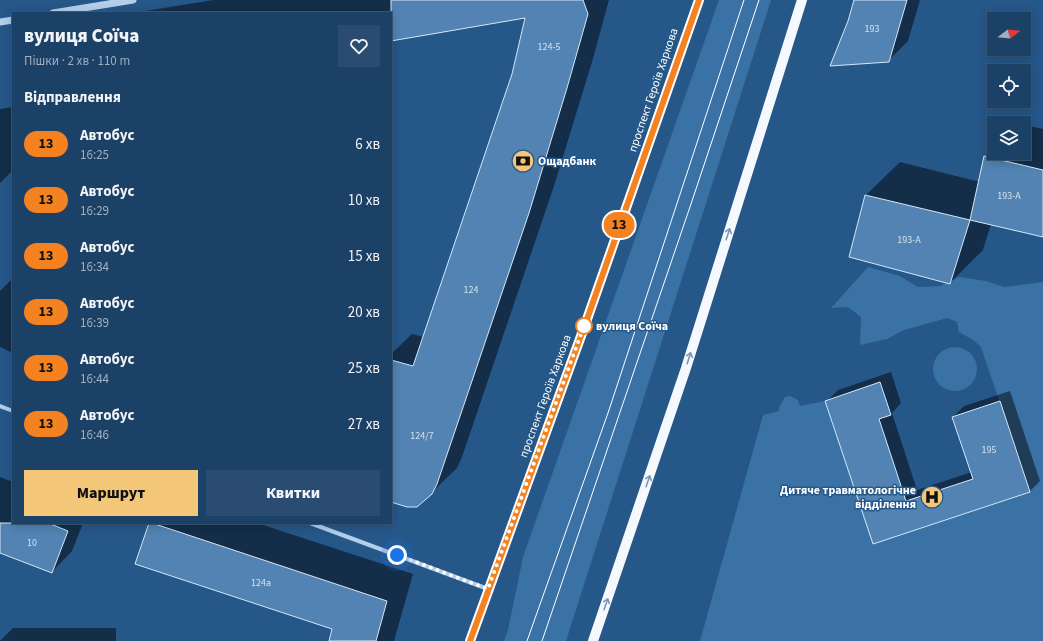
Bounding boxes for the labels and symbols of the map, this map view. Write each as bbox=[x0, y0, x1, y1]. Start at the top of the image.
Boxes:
north arrow bbox=[987, 12, 1031, 56]
house number: 193 bbox=[865, 22, 879, 36]
street label: проспект Героїв Харкова bbox=[624, 26, 683, 154]
house number: 124-5 bbox=[538, 40, 561, 54]
bank icon: Ощадбанк bbox=[510, 148, 536, 174]
place label: Ощадбанк bbox=[538, 153, 597, 170]
house number: 193-А bbox=[997, 189, 1021, 203]
line badge: 13 bbox=[601, 212, 637, 238]
one-way arrow bbox=[725, 227, 732, 240]
house number: 193-А bbox=[897, 233, 921, 247]
house number: 124 bbox=[464, 283, 478, 297]
marker: вулиця Соїча bbox=[575, 317, 593, 335]
place label: вулиця Соїча bbox=[596, 318, 668, 335]
street label: проспект Героїв Харкова bbox=[515, 332, 576, 460]
one-way arrow bbox=[686, 351, 693, 364]
house number: 124/7 bbox=[410, 429, 434, 443]
house number: 195 bbox=[982, 443, 996, 457]
one-way arrow bbox=[644, 475, 652, 487]
place label: Дитяче травматологічне відділення bbox=[780, 482, 916, 513]
hospital icon: Дитяче травматологічне відділення bbox=[919, 484, 945, 510]
house number: 10 bbox=[27, 536, 37, 550]
your location bbox=[387, 545, 407, 565]
house number: 124а bbox=[251, 576, 271, 590]
one-way arrow bbox=[603, 598, 610, 611]

